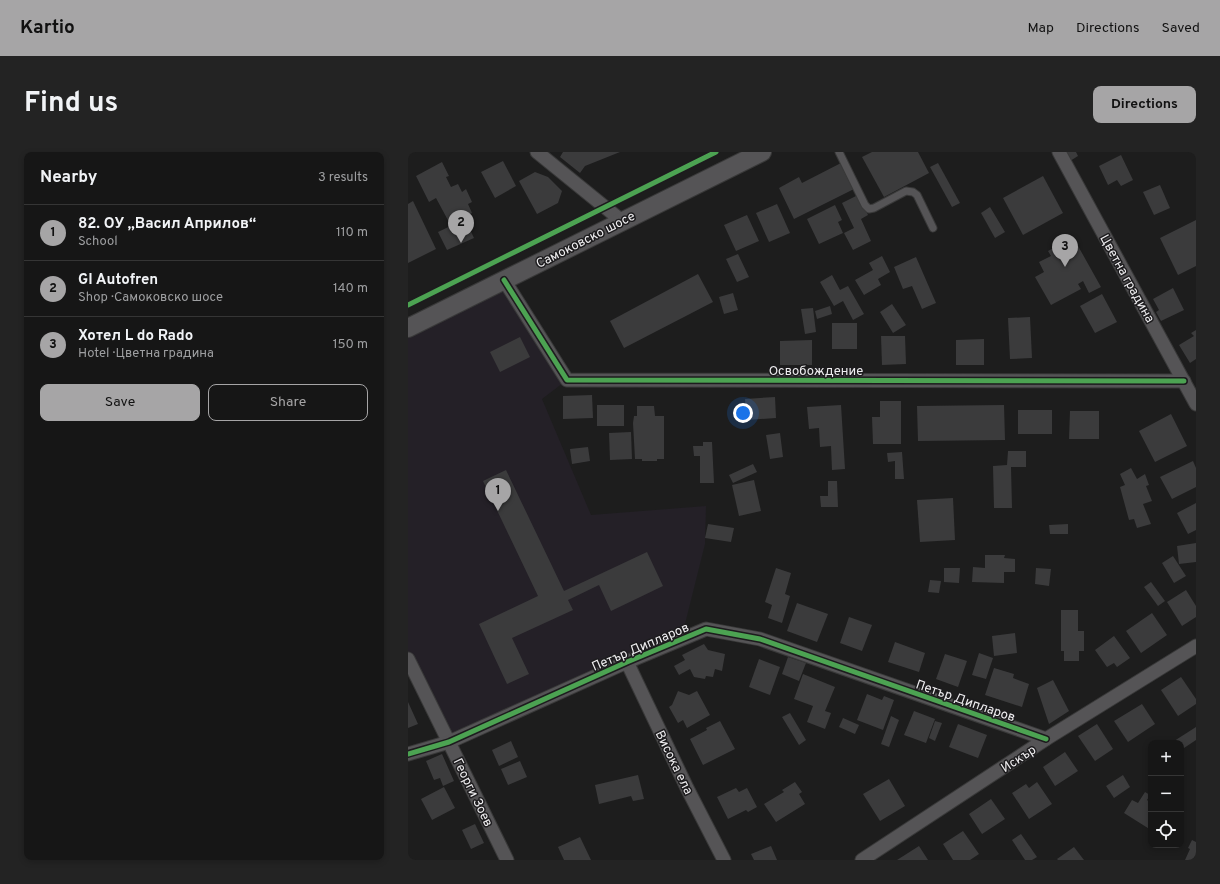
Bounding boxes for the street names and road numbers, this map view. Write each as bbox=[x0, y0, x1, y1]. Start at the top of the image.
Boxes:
street label: Самоковско шосе bbox=[534, 209, 638, 273]
street label: Цветна градина bbox=[1095, 232, 1157, 326]
street label: Освобождение bbox=[769, 364, 863, 380]
street label: Петър Дипларов bbox=[590, 620, 692, 676]
street label: Петър Дипларов bbox=[913, 677, 1017, 726]
street label: Висока ела bbox=[651, 728, 696, 798]
street label: Искър bbox=[998, 742, 1040, 777]
street label: Георги Зоев bbox=[449, 756, 496, 830]

